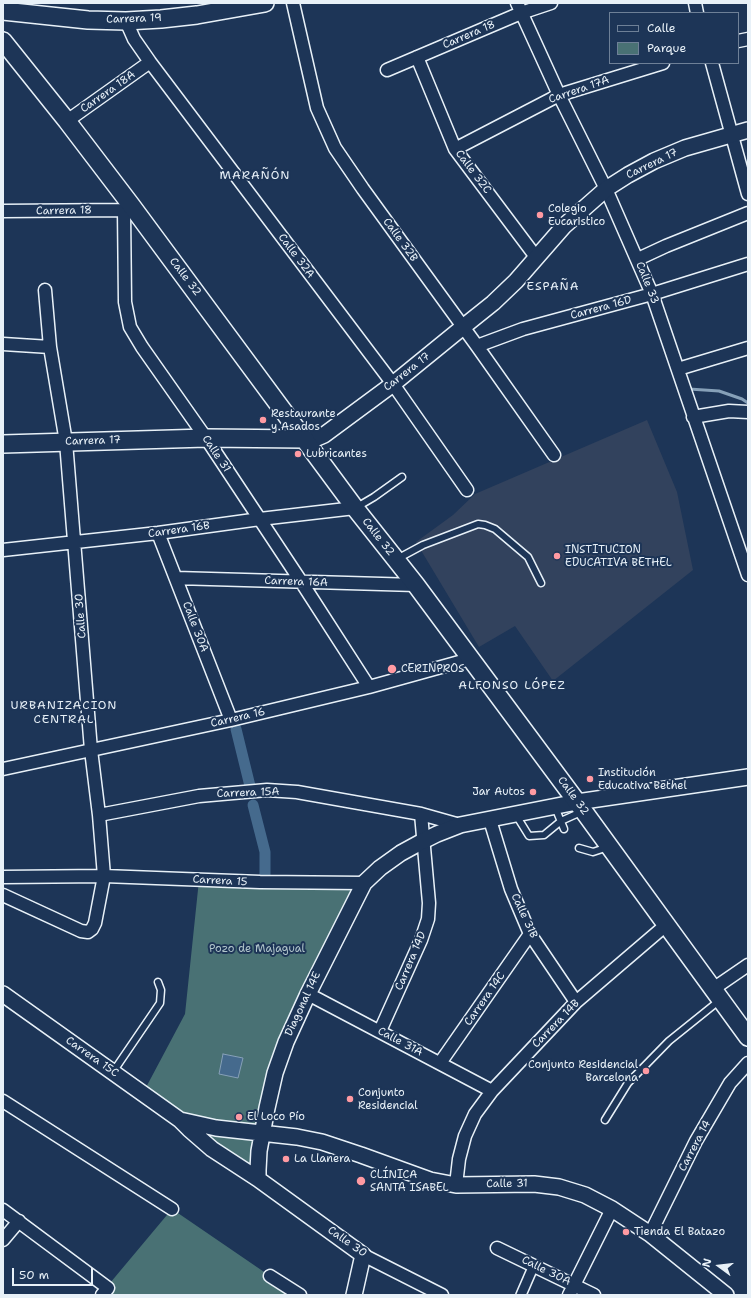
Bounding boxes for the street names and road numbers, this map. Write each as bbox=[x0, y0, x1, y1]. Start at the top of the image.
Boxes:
street label: Carrera 19 bbox=[106, 11, 162, 27]
street label: Carrera 18 bbox=[441, 18, 497, 52]
street label: Carrera 18A bbox=[78, 68, 138, 116]
street label: Carrera 17A bbox=[547, 73, 611, 107]
street label: Carrera 17 bbox=[624, 146, 680, 182]
street label: Calle 32C bbox=[452, 148, 494, 196]
street label: Carrera 18 bbox=[36, 204, 92, 218]
street label: Calle 32B bbox=[380, 216, 420, 264]
street label: Calle 32A bbox=[275, 231, 317, 281]
street label: Calle 32 bbox=[166, 255, 204, 299]
street label: Calle 33 bbox=[633, 260, 661, 306]
street label: Carrera 16D bbox=[569, 294, 633, 322]
street label: Carrera 17 bbox=[381, 350, 433, 394]
street label: Carrera 17 bbox=[65, 433, 121, 449]
street label: Calle 31 bbox=[199, 433, 233, 475]
street label: Calle 32 bbox=[359, 515, 397, 559]
street label: Carrera 16B bbox=[147, 519, 211, 541]
street label: Carrera 16A bbox=[264, 574, 328, 590]
street label: Calle 30 bbox=[73, 593, 89, 639]
street label: Calle 30A bbox=[179, 600, 211, 654]
street label: Carrera 16 bbox=[209, 705, 267, 731]
street label: Calle 32 bbox=[555, 774, 591, 818]
street label: Carrera 15A bbox=[216, 785, 280, 801]
street label: Carrera 15 bbox=[192, 873, 248, 889]
street label: Calle 31B bbox=[508, 891, 540, 941]
street label: Carrera 14D bbox=[393, 930, 429, 992]
street label: Diagonal 14E bbox=[282, 970, 324, 1038]
street label: Carrera 14C bbox=[462, 970, 508, 1028]
street label: Carrera 14B bbox=[530, 997, 582, 1051]
street label: Calle 31A bbox=[375, 1025, 425, 1059]
street label: Carrera 15C bbox=[63, 1034, 121, 1080]
street label: Carrera 14 bbox=[676, 1118, 714, 1174]
street label: Calle 31 bbox=[486, 1177, 528, 1191]
street label: Calle 30 bbox=[325, 1224, 369, 1260]
street label: Calle 30A bbox=[519, 1253, 573, 1289]

